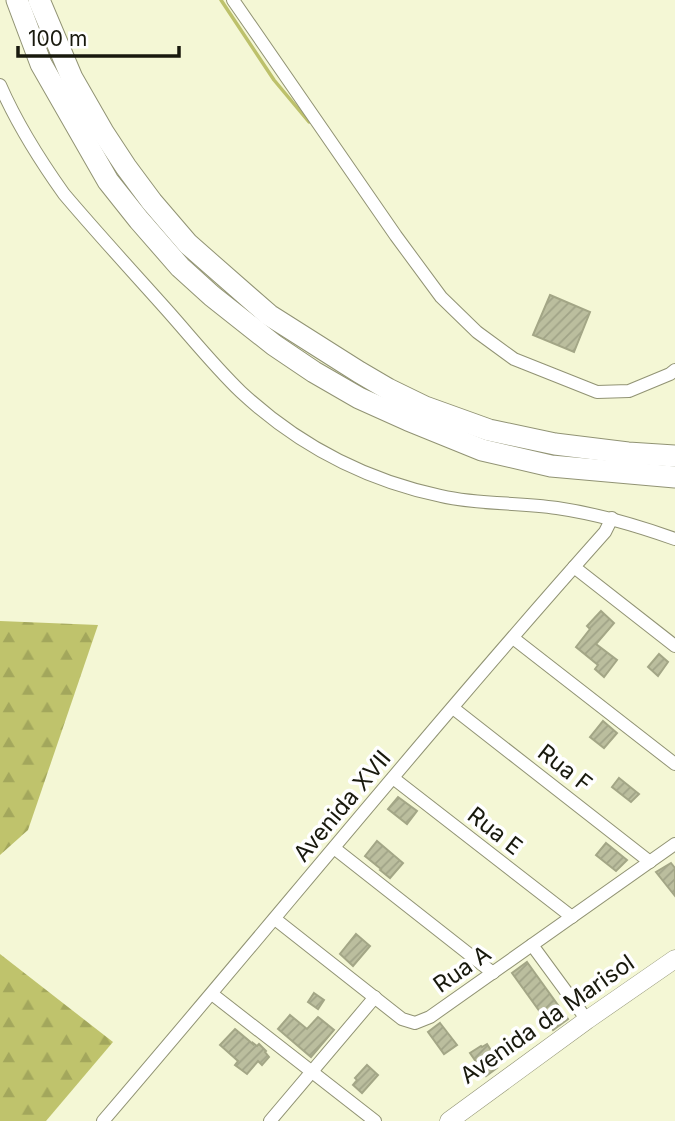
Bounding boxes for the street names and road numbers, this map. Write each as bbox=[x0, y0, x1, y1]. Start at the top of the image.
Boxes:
street label: Rua F bbox=[532, 738, 598, 798]
street label: Avenida XVII bbox=[287, 745, 397, 867]
street label: Rua E bbox=[462, 801, 528, 861]
street label: Rua A bbox=[428, 939, 496, 999]
street label: Avenida da Marisol bbox=[455, 948, 639, 1090]

